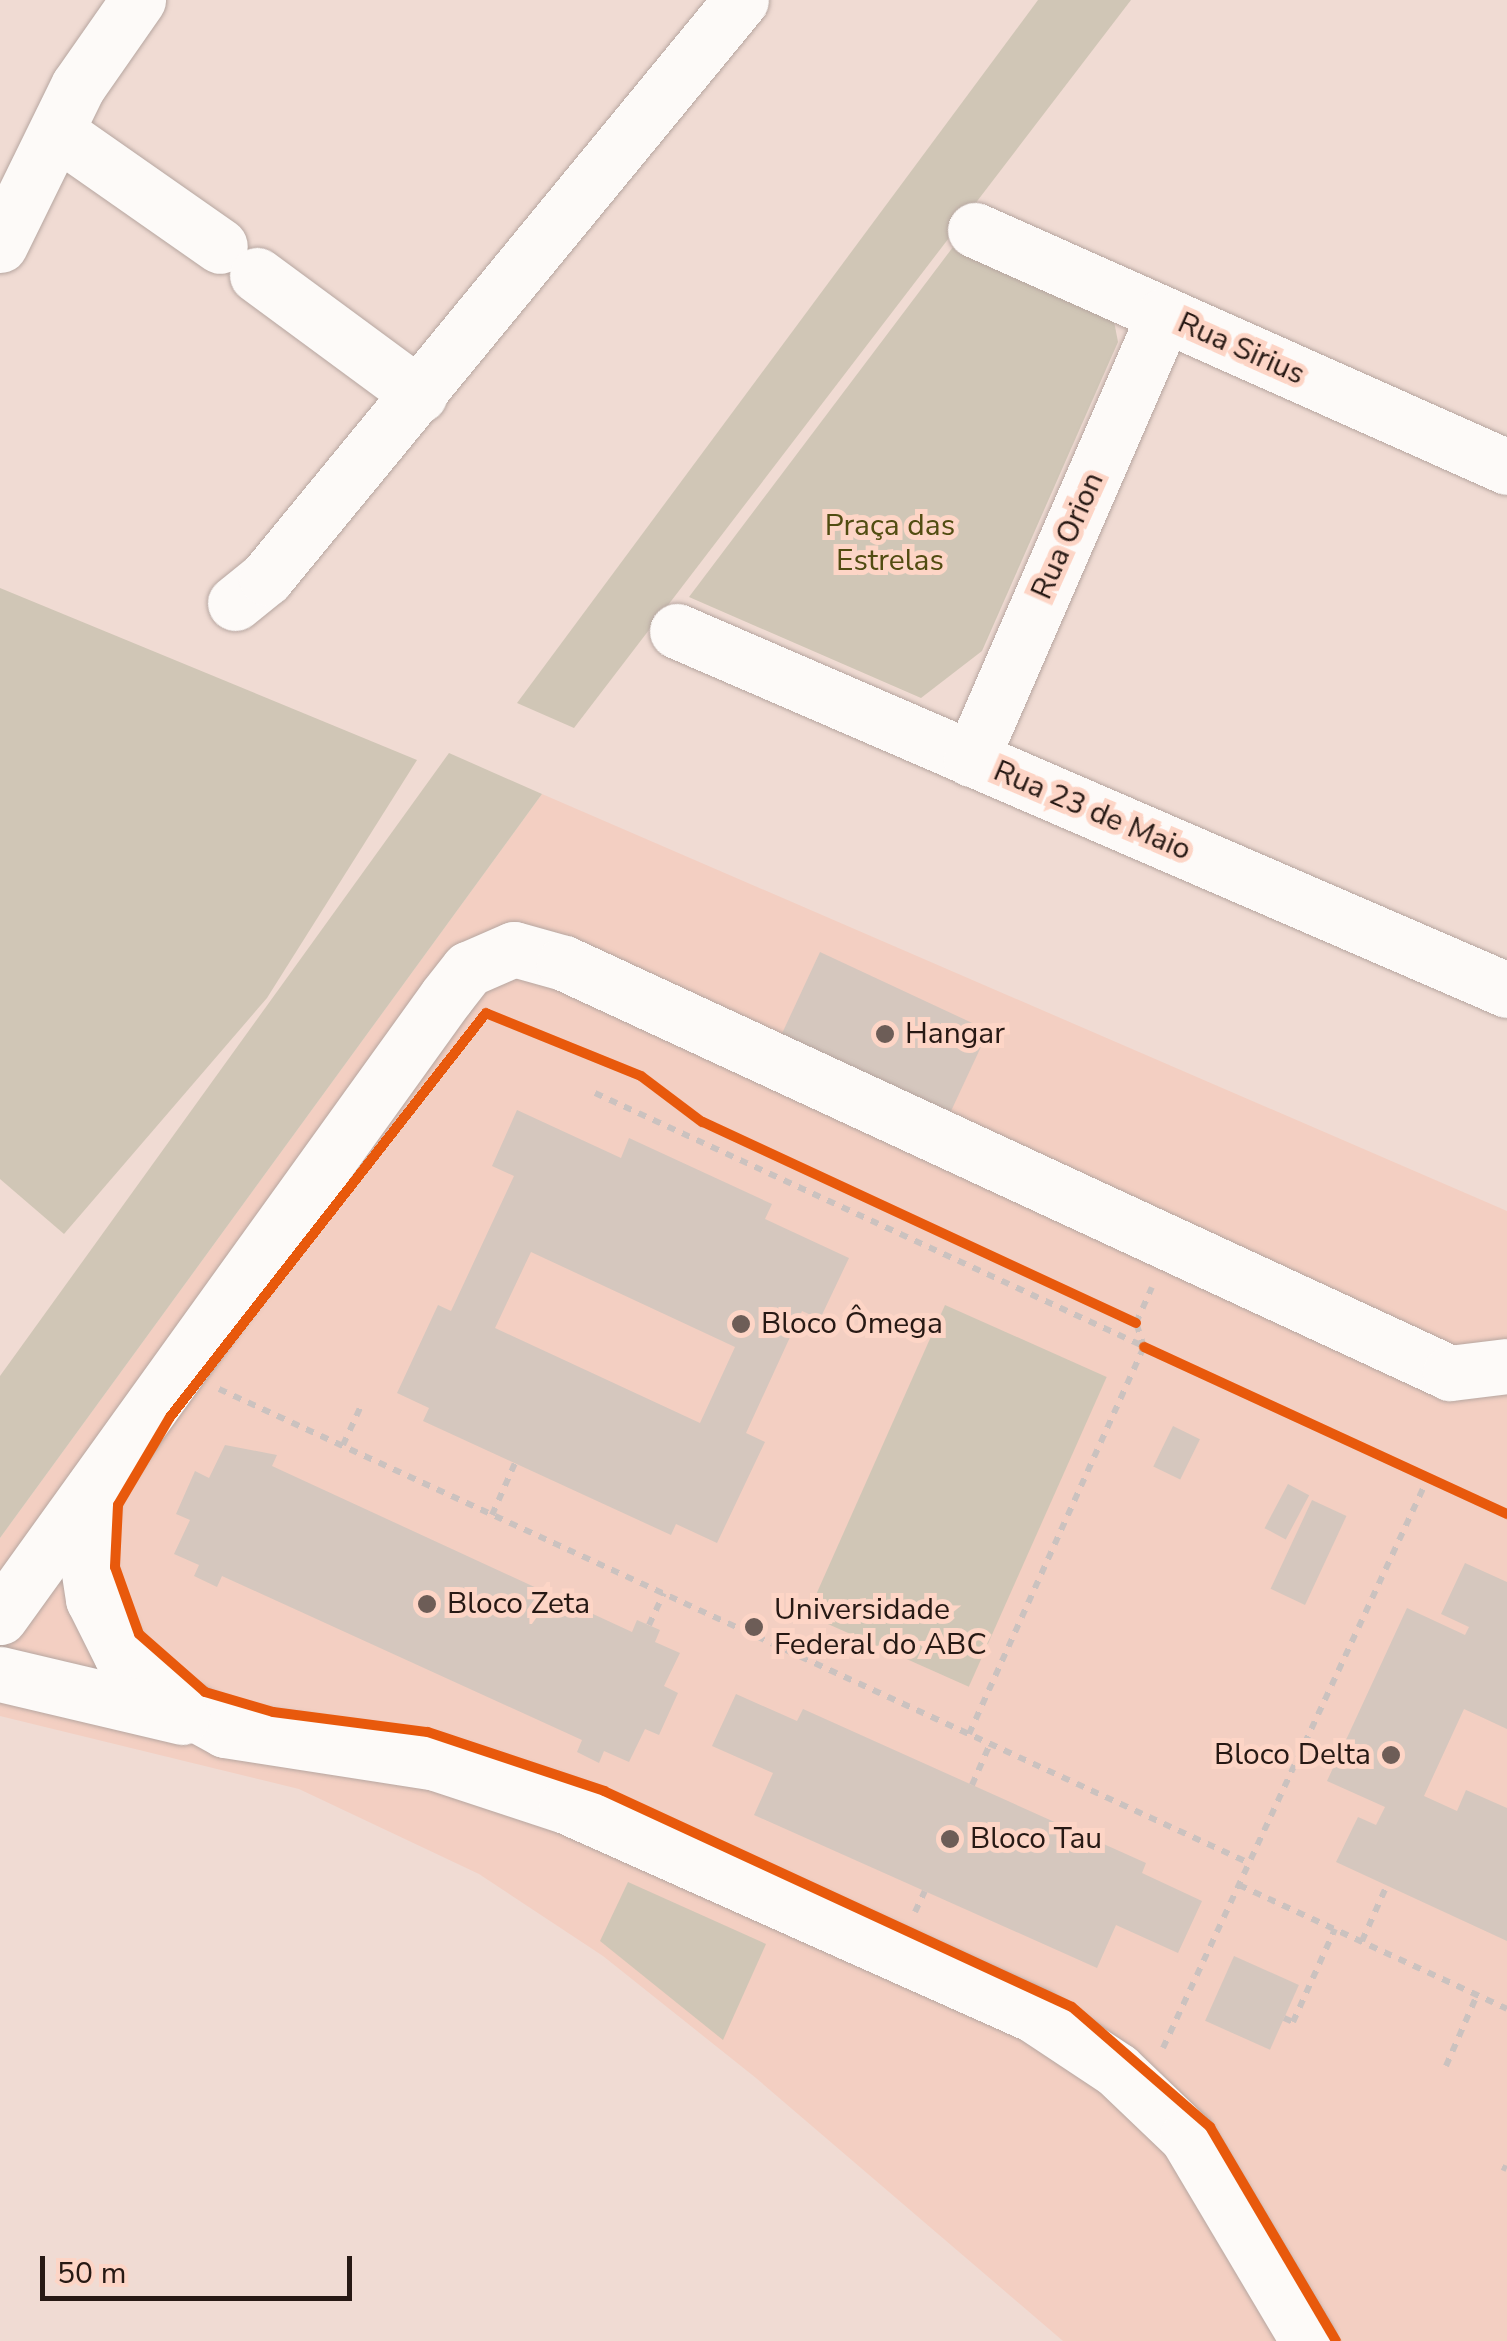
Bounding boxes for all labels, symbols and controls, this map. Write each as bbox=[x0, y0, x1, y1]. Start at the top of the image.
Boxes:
street label: Rua Sirius bbox=[1172, 305, 1310, 393]
street label: Rua Orion bbox=[1024, 467, 1112, 605]
park label: Praça das Estrelas bbox=[825, 508, 955, 578]
street label: Rua 23 de Maio bbox=[988, 753, 1196, 869]
place label: Hangar bbox=[905, 1016, 1005, 1052]
marker: Hangar bbox=[874, 1023, 896, 1045]
place label: Bloco Ômega bbox=[761, 1306, 943, 1342]
marker: Bloco Ômega bbox=[730, 1313, 752, 1335]
place label: Bloco Zeta bbox=[447, 1586, 590, 1622]
place label: Universidade Federal do ABC bbox=[774, 1592, 987, 1662]
marker: Bloco Zeta bbox=[416, 1593, 438, 1615]
marker: Universidade Federal do ABC bbox=[743, 1616, 765, 1638]
place label: Bloco Delta bbox=[1214, 1737, 1371, 1773]
marker: Bloco Delta bbox=[1380, 1744, 1402, 1766]
place label: Bloco Tau bbox=[970, 1821, 1102, 1857]
marker: Bloco Tau bbox=[939, 1828, 961, 1850]
scale bar bbox=[45, 2236, 358, 2298]
text: 50 m bbox=[57, 2253, 126, 2294]

